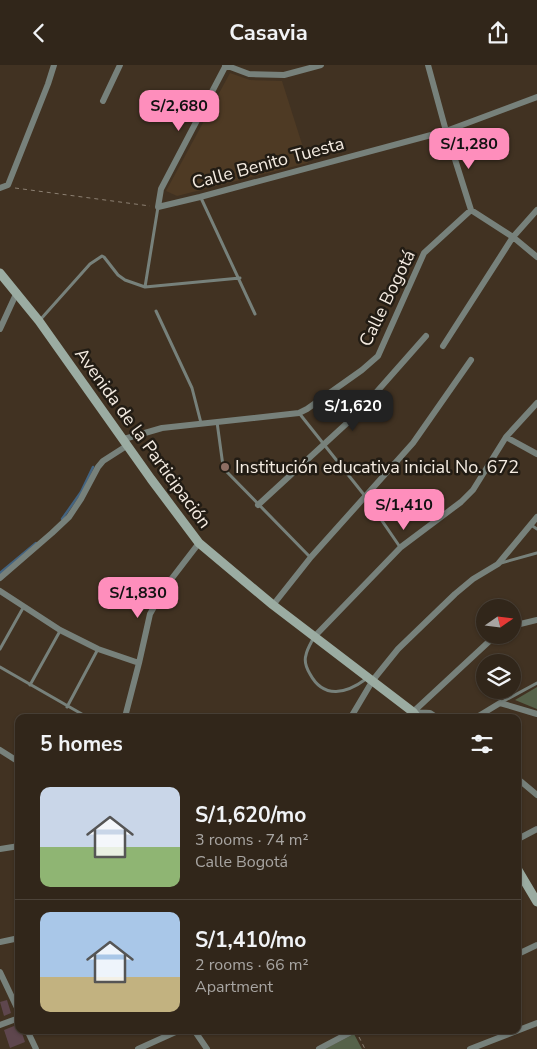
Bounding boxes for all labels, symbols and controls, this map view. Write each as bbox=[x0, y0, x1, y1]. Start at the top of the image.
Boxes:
text: Casavia bbox=[229, 18, 308, 48]
icon: back bbox=[25, 19, 53, 47]
icon: share bbox=[484, 19, 512, 47]
pin: S/2,680 bbox=[133, 89, 225, 132]
text: S/2,680 bbox=[150, 95, 208, 117]
pin: S/1,280 bbox=[423, 127, 515, 170]
street label: Calle Benito Tuesta bbox=[189, 131, 347, 195]
text: S/1,280 bbox=[440, 133, 498, 155]
street label: Calle Bogotá bbox=[353, 246, 421, 350]
street label: Avenida de la Participación bbox=[69, 343, 217, 533]
pin: S/1,620 bbox=[307, 389, 399, 432]
text: S/1,620 bbox=[324, 395, 382, 417]
place label: Institución educativa inicial No. 672 bbox=[235, 455, 519, 479]
marker: Institución educativa inicial No. 672 bbox=[219, 461, 231, 473]
pin: S/1,410 bbox=[358, 489, 450, 531]
text: S/1,410 bbox=[375, 494, 433, 516]
pin: S/1,830 bbox=[92, 577, 184, 619]
text: S/1,830 bbox=[109, 582, 167, 604]
north arrow bbox=[476, 599, 521, 644]
map controls bbox=[476, 599, 521, 699]
button: layers bbox=[476, 654, 521, 699]
text: 5 homes bbox=[40, 730, 123, 758]
icon: filters bbox=[468, 730, 496, 758]
text: S/1,620/mo bbox=[195, 801, 306, 829]
icon: home bbox=[80, 807, 140, 867]
text: 3 rooms · 74 m² bbox=[195, 829, 308, 851]
text: Calle Bogotá bbox=[195, 851, 288, 873]
text: S/1,410/mo bbox=[195, 926, 306, 954]
icon: home bbox=[80, 932, 140, 992]
text: 2 rooms · 66 m² bbox=[195, 954, 308, 976]
text: Apartment bbox=[195, 976, 273, 998]

